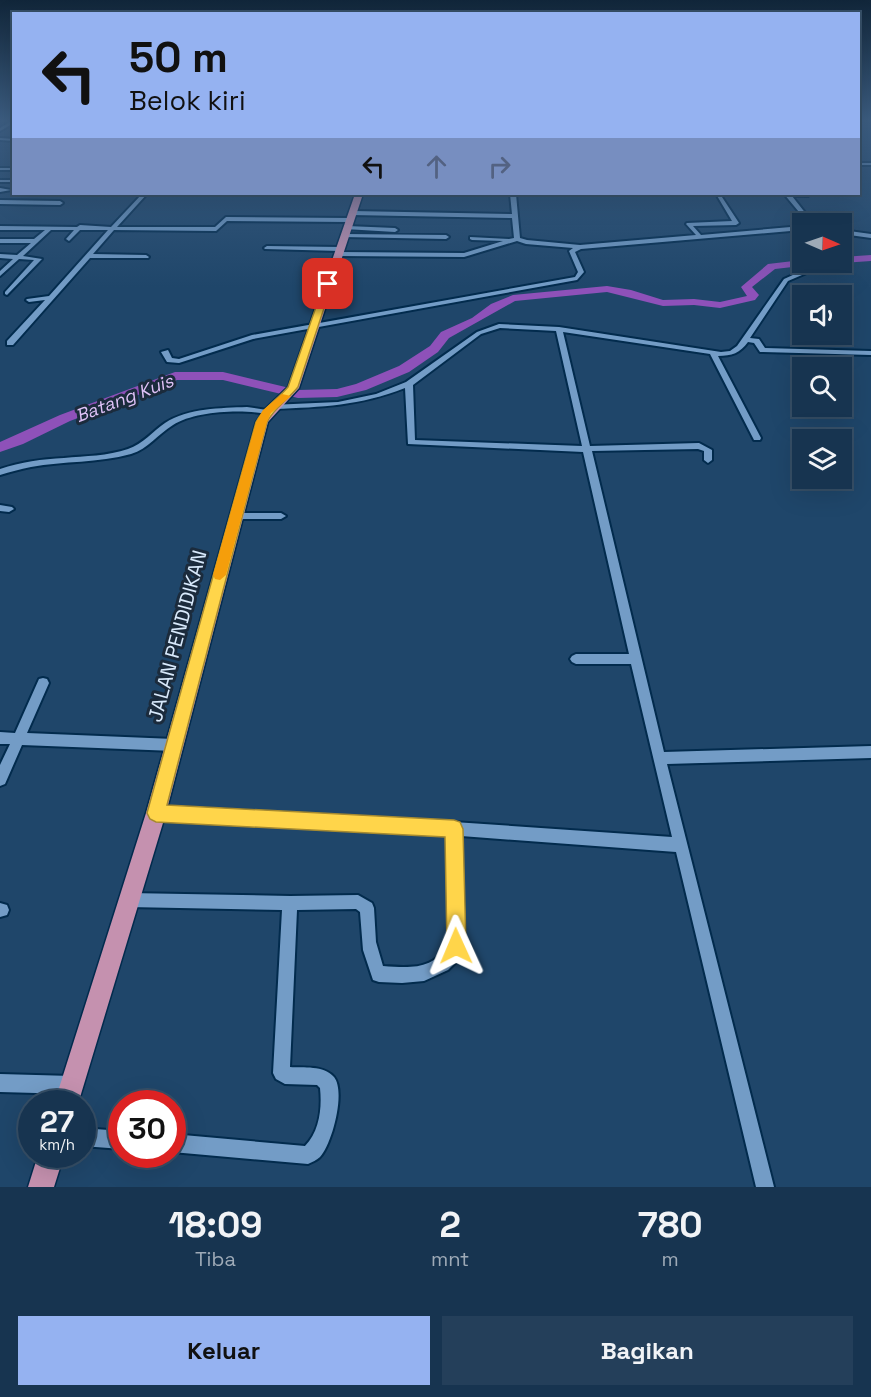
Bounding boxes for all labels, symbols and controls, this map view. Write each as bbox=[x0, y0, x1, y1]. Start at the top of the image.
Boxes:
text: 50 m bbox=[129, 31, 228, 84]
icon: left bbox=[30, 36, 108, 114]
text: Belok kiri bbox=[129, 83, 246, 118]
icon: left bbox=[357, 150, 390, 183]
icon: ahead bbox=[420, 150, 453, 183]
icon: right bbox=[483, 150, 516, 183]
north arrow bbox=[792, 213, 852, 273]
map controls bbox=[792, 213, 852, 489]
pin bbox=[302, 258, 353, 309]
icon: arrive bbox=[311, 267, 344, 300]
button: sound bbox=[792, 285, 852, 345]
button: search bbox=[792, 357, 852, 417]
water label: Batang Kuis bbox=[72, 369, 177, 427]
button: layers bbox=[792, 429, 852, 489]
street label: JALAN PENDIDIKAN bbox=[142, 547, 212, 725]
position arrow bbox=[424, 914, 488, 978]
speed limit sign: 30 bbox=[108, 1090, 186, 1168]
text: 27 bbox=[40, 1102, 74, 1141]
text: km/h bbox=[39, 1135, 75, 1154]
text: 18:09 bbox=[168, 1202, 263, 1248]
text: 2 bbox=[439, 1202, 461, 1248]
text: 780 bbox=[638, 1202, 703, 1248]
text: Tiba bbox=[195, 1246, 236, 1272]
text: mnt bbox=[431, 1246, 469, 1272]
text: m bbox=[662, 1246, 679, 1272]
button: Keluar bbox=[18, 1316, 430, 1385]
button: Bagikan bbox=[442, 1316, 853, 1385]

